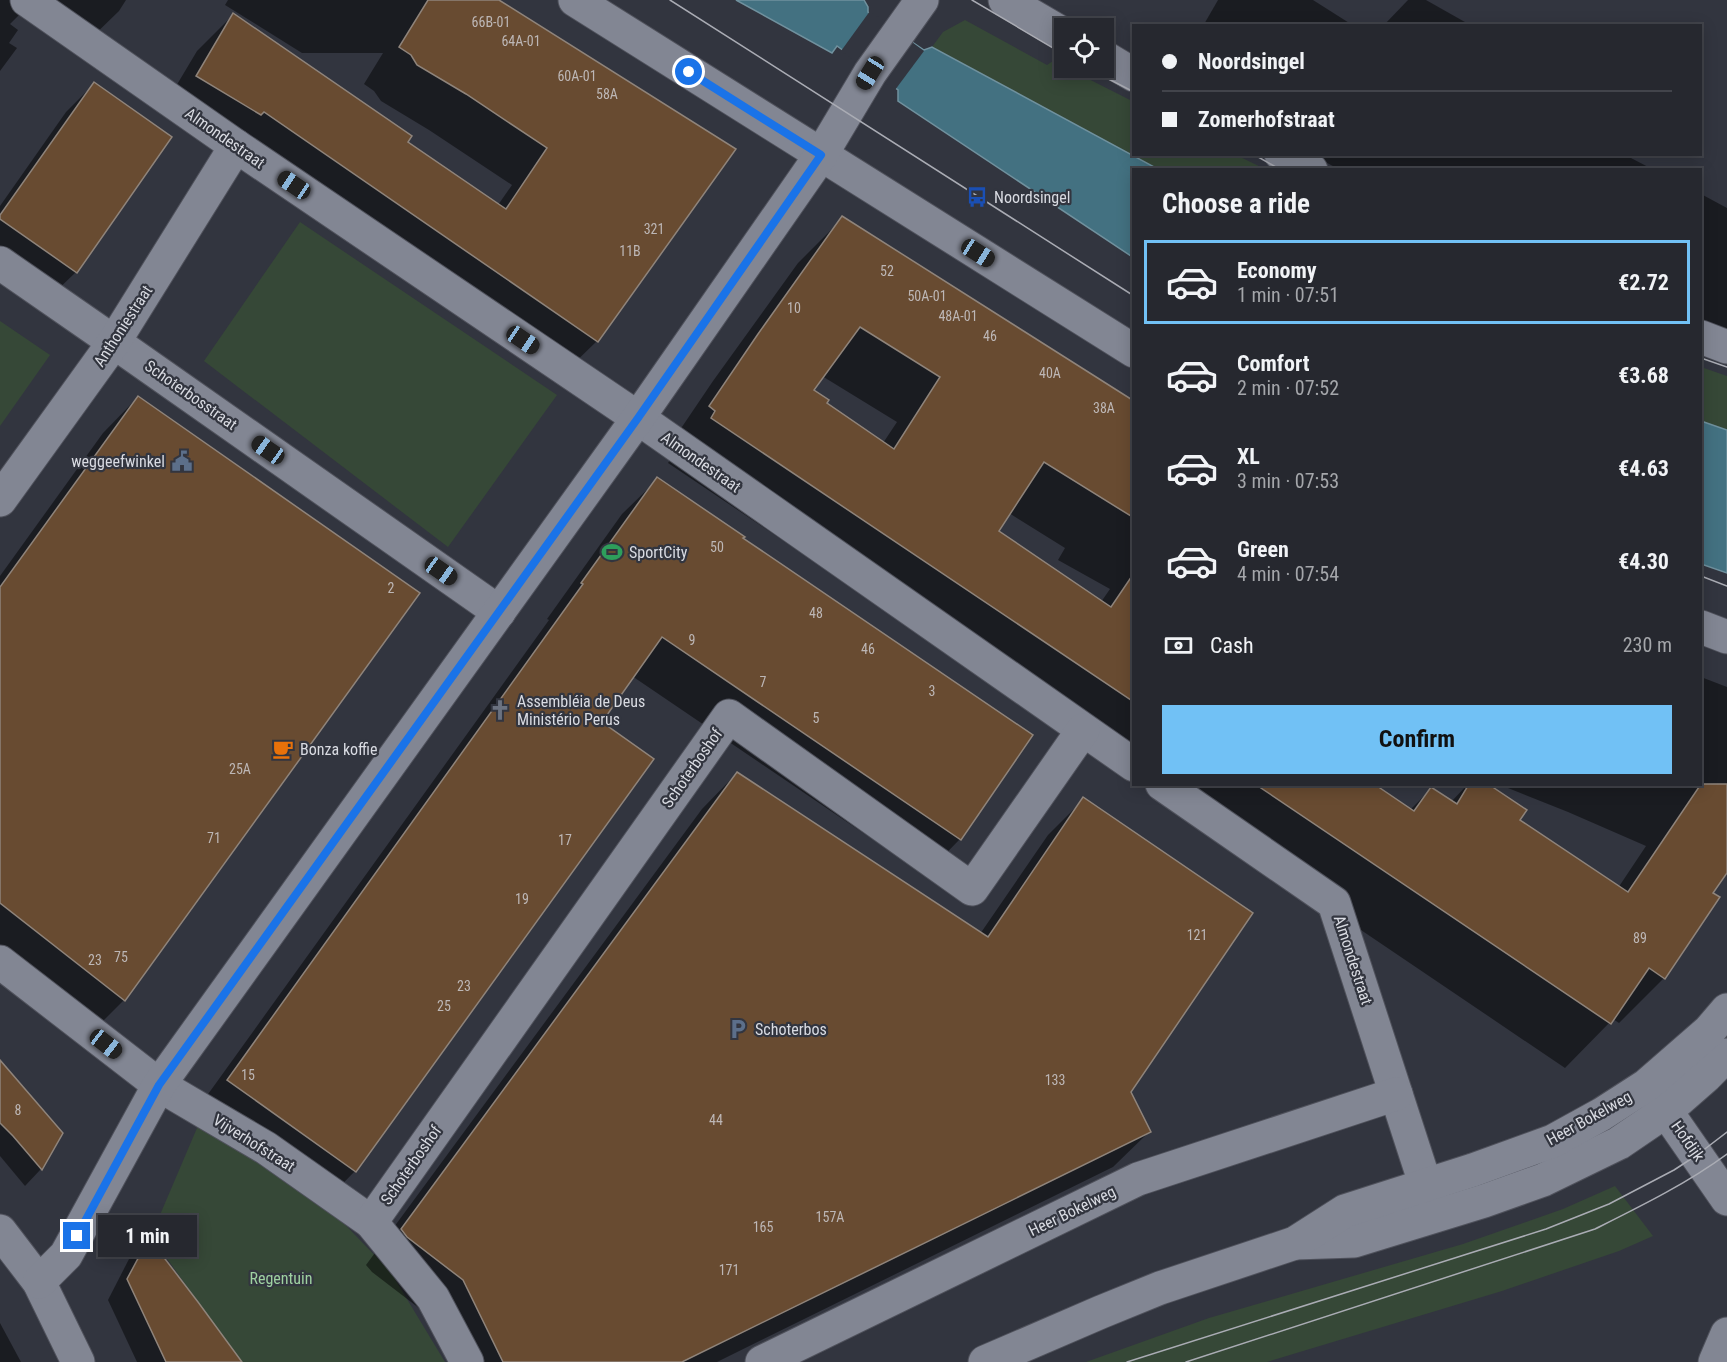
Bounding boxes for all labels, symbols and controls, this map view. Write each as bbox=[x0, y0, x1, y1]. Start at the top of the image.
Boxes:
house number: 66B-01 bbox=[472, 14, 510, 30]
map controls bbox=[1054, 18, 1114, 78]
button: locate bbox=[1054, 18, 1114, 78]
house number: 64A-01 bbox=[501, 33, 541, 49]
text: Noordsingel bbox=[1198, 49, 1305, 74]
car bbox=[853, 53, 887, 93]
route start bbox=[675, 58, 702, 85]
house number: 60A-01 bbox=[557, 68, 597, 84]
house number: 58A bbox=[596, 86, 618, 102]
street label: Almondestraat bbox=[182, 104, 269, 173]
text: Zomerhofstraat bbox=[1198, 107, 1335, 132]
car bbox=[274, 167, 314, 203]
bus stop icon: Noordsingel bbox=[965, 185, 989, 209]
place label: Noordsingel bbox=[994, 188, 1070, 207]
text: Choose a ride bbox=[1162, 188, 1310, 220]
house number: 321 bbox=[644, 221, 664, 237]
car bbox=[958, 236, 998, 270]
house number: 11B bbox=[619, 243, 641, 259]
icon: car bbox=[1165, 255, 1219, 309]
text: Economy bbox=[1237, 258, 1317, 283]
house number: 52 bbox=[880, 263, 894, 279]
text: €2.72 bbox=[1618, 270, 1669, 295]
street label: Anthoniestraat bbox=[90, 282, 156, 370]
text: 1 min · 07:51 bbox=[1237, 283, 1339, 307]
house number: 50A-01 bbox=[907, 288, 947, 304]
house number: 10 bbox=[787, 300, 801, 316]
house number: 48A-01 bbox=[938, 308, 978, 324]
car bbox=[503, 322, 543, 358]
house number: 46 bbox=[983, 328, 997, 344]
icon: car bbox=[1165, 348, 1219, 402]
text: Comfort bbox=[1237, 351, 1310, 376]
street label: Schoterbosstraat bbox=[141, 356, 241, 434]
text: €3.68 bbox=[1618, 363, 1669, 388]
house number: 40A bbox=[1039, 365, 1061, 381]
text: 2 min · 07:52 bbox=[1237, 376, 1339, 400]
house number: 38A bbox=[1093, 400, 1115, 416]
street label: Almondestraat bbox=[658, 428, 745, 497]
car bbox=[248, 432, 288, 468]
icon: car bbox=[1165, 441, 1219, 495]
text: XL bbox=[1237, 444, 1260, 469]
public building icon: weggeefwinkel bbox=[170, 449, 194, 473]
place label: weggeefwinkel bbox=[71, 452, 165, 471]
text: €4.63 bbox=[1618, 456, 1669, 481]
text: 3 min · 07:53 bbox=[1237, 469, 1339, 493]
icon: car bbox=[1165, 534, 1219, 588]
text: Green bbox=[1237, 537, 1289, 562]
house number: 50 bbox=[710, 539, 724, 555]
sports icon: SportCity bbox=[600, 540, 624, 564]
place label: SportCity bbox=[629, 543, 688, 562]
text: €4.30 bbox=[1618, 549, 1669, 574]
car bbox=[421, 553, 461, 589]
text: 4 min · 07:54 bbox=[1237, 562, 1339, 586]
house number: 2 bbox=[388, 580, 395, 596]
house number: 48 bbox=[809, 605, 823, 621]
icon: cash bbox=[1162, 629, 1195, 662]
house number: 9 bbox=[689, 632, 695, 648]
text: Cash bbox=[1210, 633, 1254, 658]
text: 230 m bbox=[1623, 633, 1672, 657]
house number: 46 bbox=[861, 641, 875, 657]
house number: 7 bbox=[760, 674, 767, 690]
house number: 3 bbox=[929, 683, 935, 699]
place label: Assembléia de Deus Ministério Perus bbox=[517, 692, 645, 729]
church icon: Assembléia de Deus Ministério Perus bbox=[488, 698, 512, 722]
button: Confirm bbox=[1162, 705, 1672, 774]
house number: 5 bbox=[813, 710, 820, 726]
street label: Schoterboshof bbox=[658, 725, 726, 811]
cafe icon: Bonza koffie bbox=[271, 737, 295, 761]
place label: Bonza koffie bbox=[300, 740, 378, 759]
house number: 25A bbox=[229, 761, 251, 777]
house number: 71 bbox=[207, 830, 221, 846]
house number: 17 bbox=[558, 832, 572, 848]
house number: 19 bbox=[515, 891, 529, 907]
street label: Almondestraat bbox=[1330, 913, 1376, 1007]
house number: 121 bbox=[1187, 927, 1207, 943]
house number: 89 bbox=[1633, 930, 1647, 946]
house number: 75 bbox=[114, 949, 128, 965]
house number: 23 bbox=[88, 952, 102, 968]
house number: 23 bbox=[457, 978, 471, 994]
house number: 25 bbox=[437, 998, 451, 1014]
parking icon: Schoterbos bbox=[726, 1017, 750, 1041]
place label: Schoterbos bbox=[755, 1020, 827, 1039]
car bbox=[86, 1026, 126, 1062]
house number: 15 bbox=[241, 1067, 255, 1083]
house number: 133 bbox=[1045, 1072, 1065, 1088]
street label: Heer Bokelweg bbox=[1543, 1087, 1635, 1149]
house number: 8 bbox=[15, 1102, 22, 1118]
street label: Vijverhofstraat bbox=[210, 1110, 299, 1176]
house number: 44 bbox=[709, 1112, 723, 1128]
street label: Hofdijk bbox=[1667, 1117, 1709, 1166]
street label: Schoterboshof bbox=[377, 1122, 445, 1208]
street label: Heer Bokelweg bbox=[1025, 1182, 1119, 1240]
house number: 157A bbox=[816, 1209, 844, 1225]
callout: 1 min bbox=[98, 1215, 197, 1257]
house number: 165 bbox=[753, 1219, 773, 1235]
route end bbox=[63, 1222, 90, 1249]
text: 1 min bbox=[125, 1224, 170, 1248]
house number: 171 bbox=[719, 1262, 739, 1278]
park label: Regentuin bbox=[249, 1269, 313, 1288]

